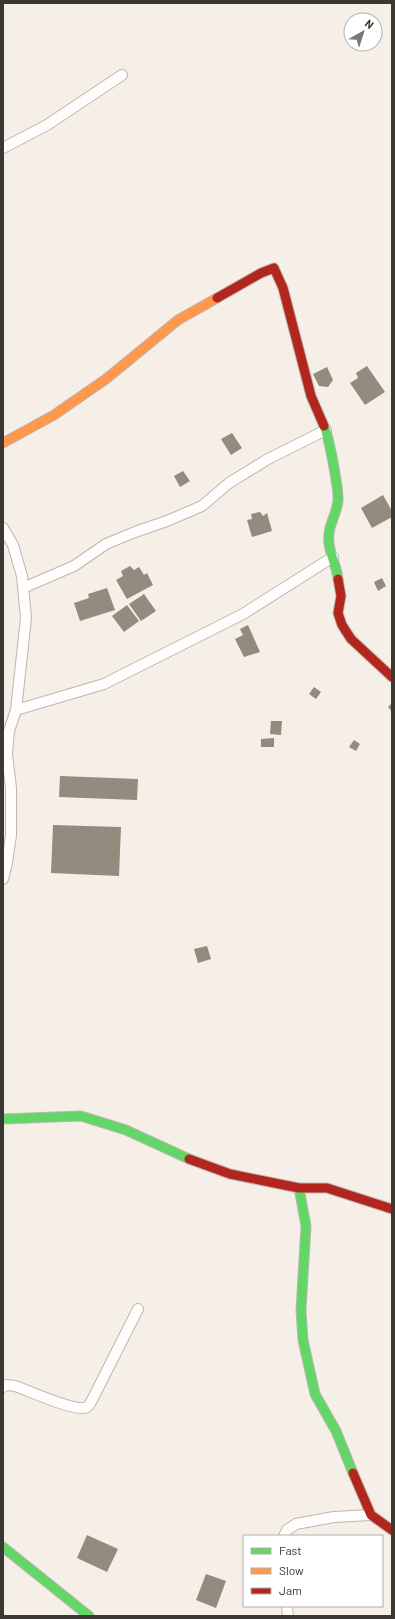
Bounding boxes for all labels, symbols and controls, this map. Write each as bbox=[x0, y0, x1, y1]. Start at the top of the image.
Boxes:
north arrow bbox=[343, 12, 383, 52]
text: N bbox=[363, 16, 377, 31]
legend bbox=[243, 1535, 383, 1607]
text: Fast bbox=[279, 1543, 302, 1557]
text: Slow bbox=[279, 1563, 304, 1577]
text: Jam bbox=[279, 1583, 302, 1597]

